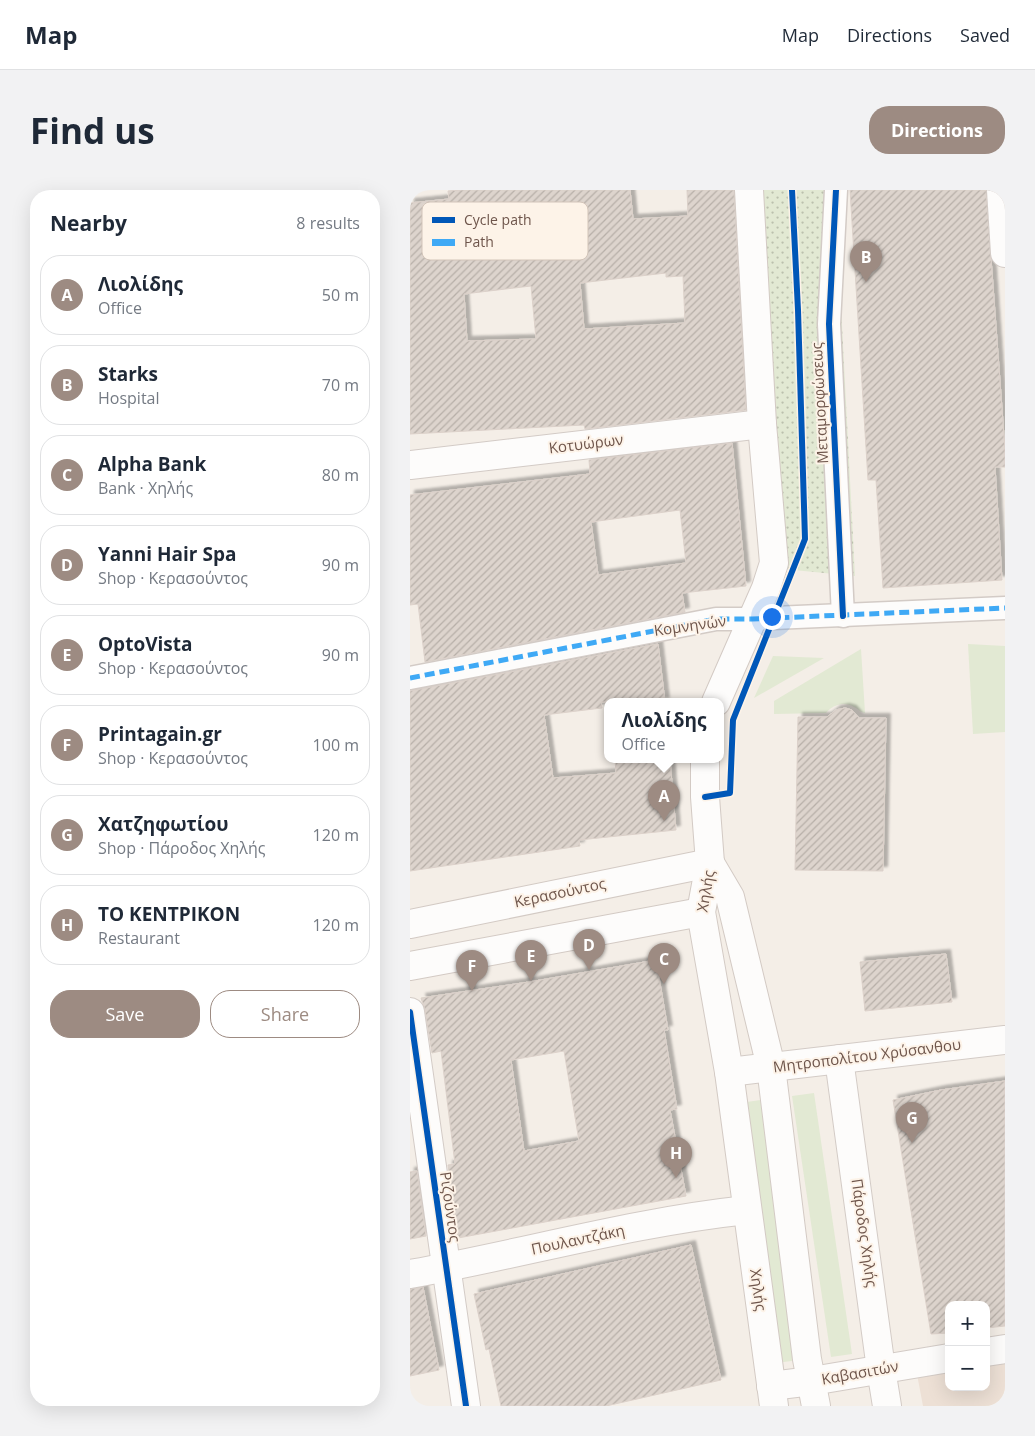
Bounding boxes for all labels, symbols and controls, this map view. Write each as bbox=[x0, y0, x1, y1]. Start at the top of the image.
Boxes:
text: Map bbox=[25, 18, 77, 51]
text: Map bbox=[782, 23, 819, 47]
text: Directions bbox=[847, 23, 932, 47]
text: Saved bbox=[960, 23, 1010, 47]
button: Directions bbox=[869, 106, 1005, 154]
text: Find us bbox=[30, 107, 155, 154]
legend bbox=[422, 202, 588, 260]
text: Nearby bbox=[50, 209, 127, 237]
text: Cycle path bbox=[464, 210, 532, 229]
text: 8 results bbox=[296, 212, 360, 234]
text: Path bbox=[464, 232, 494, 251]
pin: B bbox=[850, 241, 882, 282]
text: Λιολίδης bbox=[98, 271, 183, 297]
text: A bbox=[61, 284, 73, 306]
text: 50 m bbox=[322, 284, 359, 306]
text: Office bbox=[98, 297, 142, 319]
street label: Μεταμορφώσεως bbox=[806, 342, 832, 464]
text: Starks bbox=[98, 361, 158, 387]
text: B bbox=[62, 374, 72, 396]
text: 70 m bbox=[322, 374, 359, 396]
text: Hospital bbox=[98, 387, 160, 409]
street label: Κοτυώρων bbox=[548, 429, 624, 457]
text: Alpha Bank bbox=[98, 451, 206, 477]
text: C bbox=[62, 464, 72, 486]
text: 80 m bbox=[322, 464, 359, 486]
text: Bank · Χηλής bbox=[98, 477, 193, 499]
text: Yanni Hair Spa bbox=[98, 541, 236, 567]
text: D bbox=[61, 554, 73, 576]
text: 90 m bbox=[322, 554, 359, 576]
text: Shop · Κερασούντος bbox=[98, 567, 248, 589]
your location bbox=[759, 604, 785, 630]
street label: Κομνηνών bbox=[653, 610, 727, 640]
text: OptoVista bbox=[98, 631, 192, 657]
text: E bbox=[63, 644, 71, 666]
text: 90 m bbox=[322, 644, 359, 666]
text: Shop · Κερασούντος bbox=[98, 657, 248, 679]
popup bbox=[604, 698, 724, 763]
text: Λιολίδης bbox=[622, 707, 707, 733]
text: Printagain.gr bbox=[98, 721, 222, 747]
text: Office bbox=[622, 733, 665, 755]
text: F bbox=[63, 734, 71, 756]
text: 100 m bbox=[313, 734, 359, 756]
text: Shop · Κερασούντος bbox=[98, 747, 248, 769]
pin: A bbox=[648, 780, 680, 821]
text: Χατζηφωτίου bbox=[98, 811, 229, 837]
text: G bbox=[61, 824, 73, 846]
text: 120 m bbox=[313, 824, 359, 846]
text: Shop · Πάροδος Χηλής bbox=[98, 837, 265, 859]
street label: Χηλής bbox=[691, 868, 719, 913]
street label: Κερασούντος bbox=[512, 873, 608, 912]
text: ΤΟ ΚΕΝΤΡΙΚΟΝ bbox=[98, 901, 240, 927]
text: H bbox=[61, 914, 73, 936]
text: 120 m bbox=[313, 914, 359, 936]
text: Restaurant bbox=[98, 927, 180, 949]
pin: D bbox=[573, 929, 605, 970]
pin: E bbox=[515, 940, 547, 981]
pin: C bbox=[648, 943, 680, 984]
pin: F bbox=[456, 950, 488, 991]
button: Save bbox=[50, 990, 200, 1038]
button: Share bbox=[210, 990, 360, 1038]
street label: Μητροπολίτου Χρύσανθου bbox=[772, 1034, 962, 1076]
pin: G bbox=[896, 1102, 928, 1143]
pin: H bbox=[660, 1137, 692, 1178]
street label: Ριζούντος bbox=[436, 1170, 466, 1243]
street label: Πάροδος Χηλής bbox=[847, 1177, 883, 1289]
street label: Πουλαντζάκη bbox=[529, 1219, 626, 1259]
street label: Χηλής bbox=[746, 1268, 772, 1312]
map controls bbox=[945, 1301, 990, 1391]
button: + bbox=[945, 1301, 990, 1346]
button: − bbox=[945, 1346, 990, 1391]
street label: Καβασιτών bbox=[820, 1355, 900, 1389]

